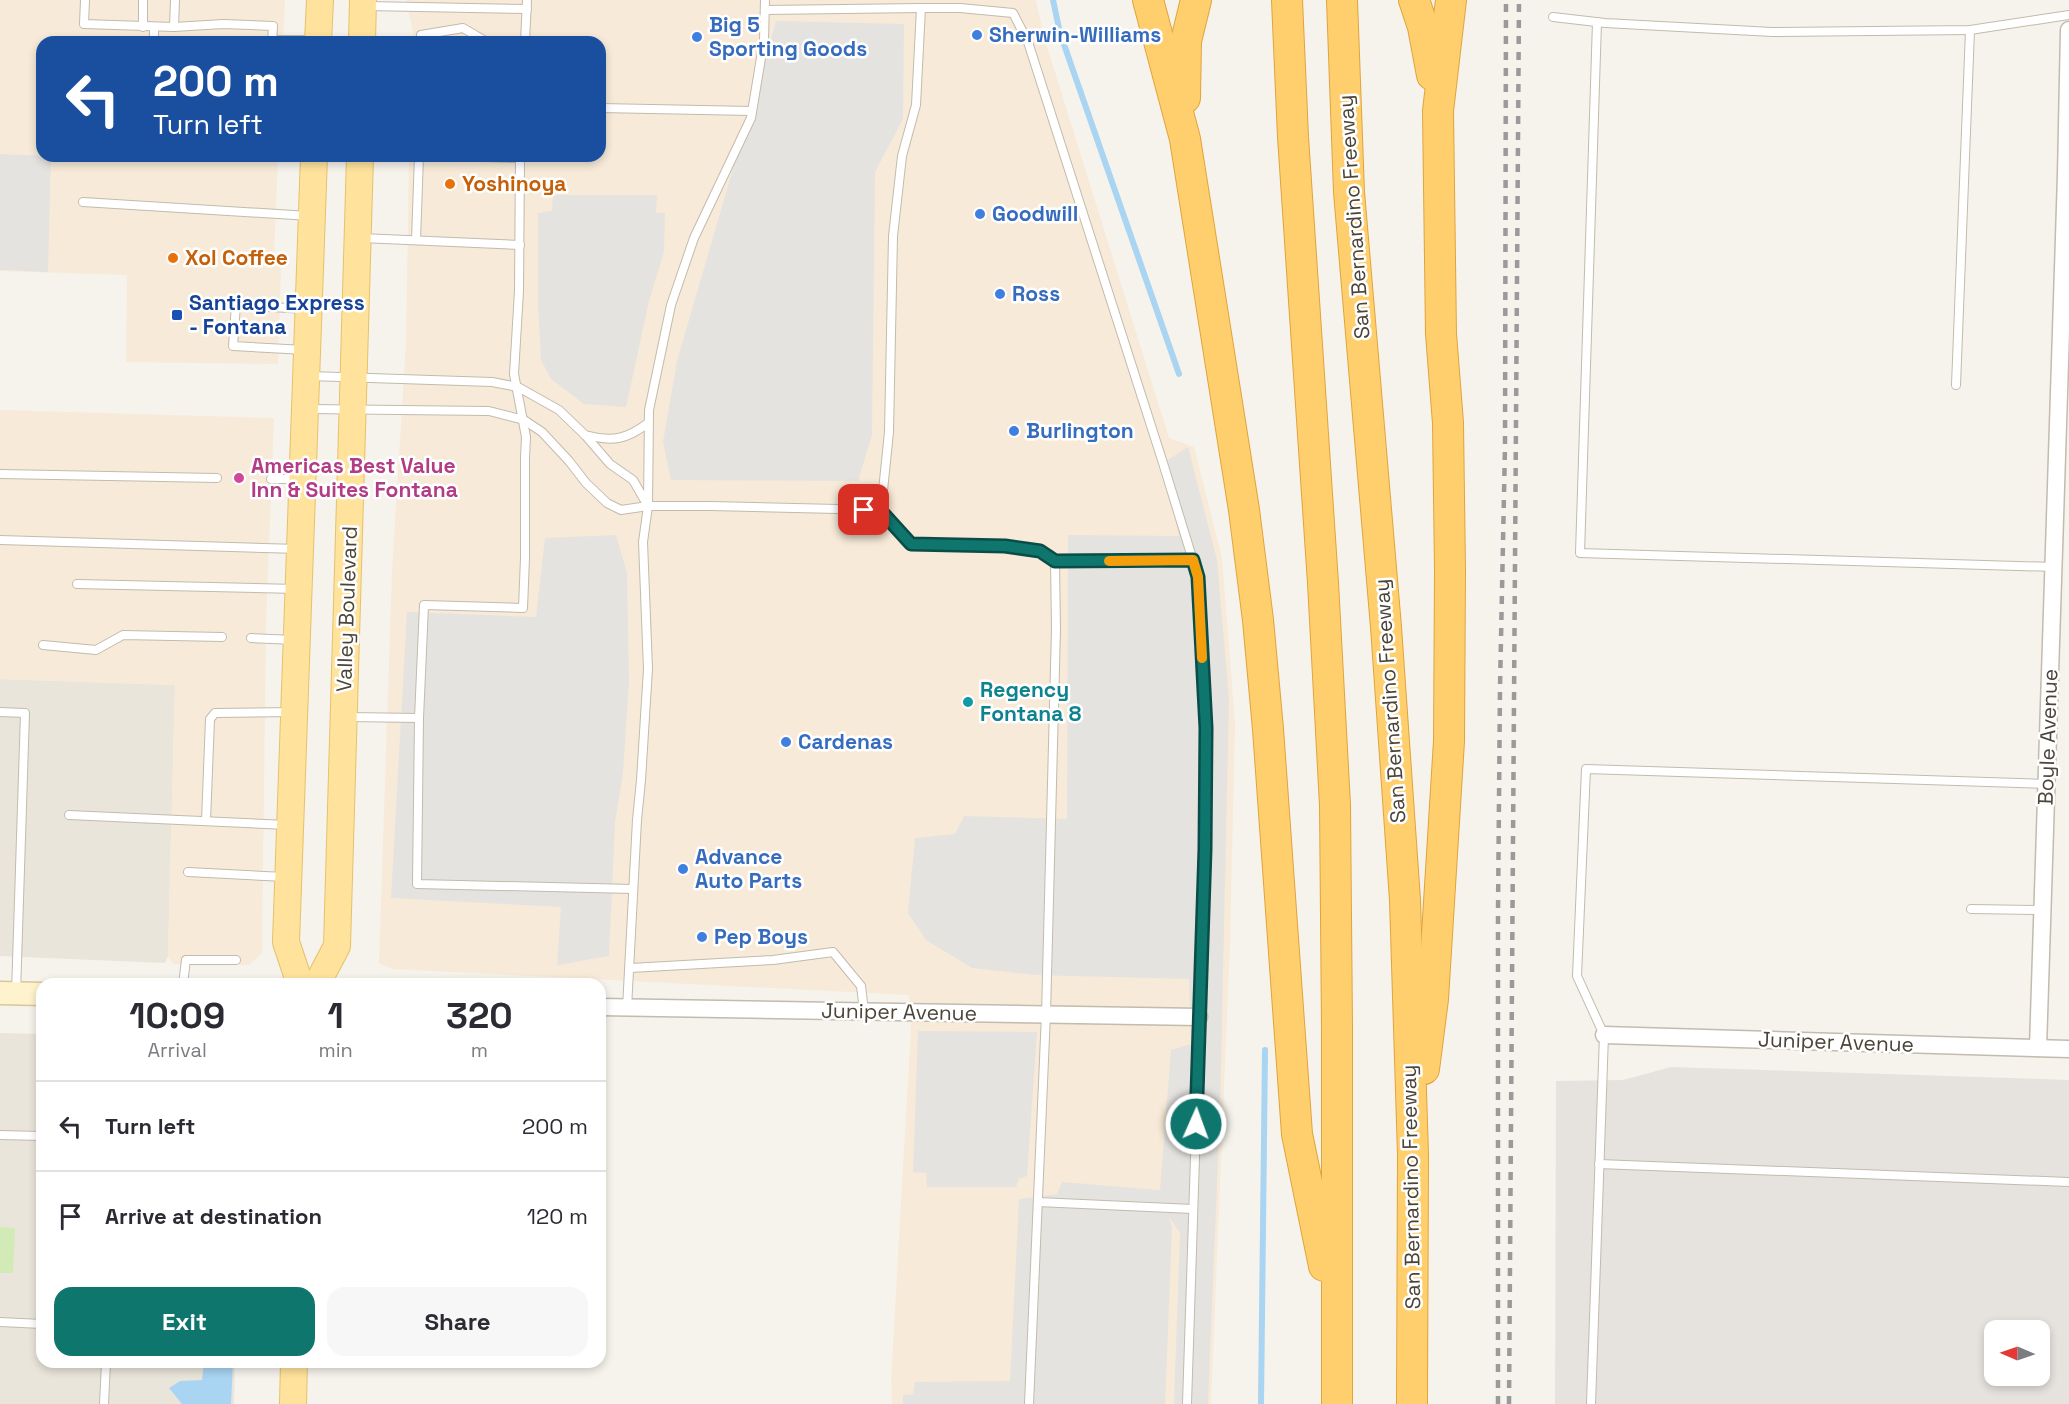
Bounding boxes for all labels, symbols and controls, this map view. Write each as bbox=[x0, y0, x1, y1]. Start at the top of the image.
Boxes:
place label: Big 5 Sporting Goods bbox=[709, 11, 867, 62]
place label: Sherwin-Williams bbox=[989, 21, 1161, 48]
marker: Sherwin-Williams bbox=[970, 28, 984, 42]
marker: Big 5 Sporting Goods bbox=[690, 30, 704, 44]
text: 200 m bbox=[153, 55, 279, 108]
icon: left bbox=[54, 60, 132, 138]
street label: San Bernardino Freeway bbox=[1331, 94, 1376, 340]
text: Turn left bbox=[153, 107, 263, 142]
place label: Yoshinoya bbox=[462, 170, 567, 197]
marker: Yoshinoya bbox=[443, 177, 457, 191]
place label: Goodwill bbox=[992, 200, 1078, 227]
marker: Goodwill bbox=[973, 207, 987, 221]
place label: Xol Coffee bbox=[185, 244, 288, 271]
marker: Xol Coffee bbox=[166, 251, 180, 265]
place label: Ross bbox=[1012, 280, 1060, 307]
marker: Ross bbox=[993, 287, 1007, 301]
place label: Santiago Express - Fontana bbox=[189, 289, 365, 340]
marker: Santiago Express - Fontana bbox=[170, 308, 184, 322]
place label: Burlington bbox=[1026, 417, 1134, 444]
marker: Burlington bbox=[1007, 424, 1021, 438]
place label: Americas Best Value Inn & Suites Fontana bbox=[251, 452, 458, 503]
marker: Americas Best Value Inn & Suites Fontana bbox=[232, 471, 246, 485]
pin bbox=[838, 484, 889, 535]
icon: arrive bbox=[847, 493, 880, 526]
street label: Valley Boulevard bbox=[330, 525, 363, 693]
street label: San Bernardino Freeway bbox=[1367, 578, 1412, 824]
street label: Boyle Avenue bbox=[2032, 668, 2063, 806]
place label: Regency Fontana 8 bbox=[980, 676, 1082, 727]
marker: Regency Fontana 8 bbox=[961, 695, 975, 709]
place label: Cardenas bbox=[798, 728, 893, 755]
marker: Cardenas bbox=[779, 735, 793, 749]
place label: Advance Auto Parts bbox=[695, 843, 802, 894]
marker: Advance Auto Parts bbox=[676, 862, 690, 876]
place label: Pep Boys bbox=[714, 923, 808, 950]
marker: Pep Boys bbox=[695, 930, 709, 944]
text: 10:09 bbox=[129, 993, 225, 1039]
text: 1 bbox=[327, 993, 344, 1039]
text: 320 bbox=[446, 993, 513, 1039]
street label: Juniper Avenue bbox=[821, 997, 977, 1026]
street label: Juniper Avenue bbox=[1758, 1025, 1914, 1058]
text: Arrival bbox=[147, 1037, 207, 1063]
text: min bbox=[318, 1037, 353, 1063]
text: m bbox=[471, 1037, 488, 1063]
street label: San Bernardino Freeway bbox=[1395, 1064, 1426, 1310]
position arrow bbox=[1164, 1092, 1228, 1156]
icon: left bbox=[54, 1110, 87, 1143]
text: Turn left bbox=[105, 1112, 195, 1140]
text: 200 m bbox=[522, 1112, 588, 1140]
icon: arrive bbox=[54, 1200, 87, 1233]
text: Arrive at destination bbox=[105, 1202, 322, 1230]
text: 120 m bbox=[527, 1202, 588, 1230]
button: Exit bbox=[54, 1287, 315, 1356]
button: Share bbox=[327, 1287, 588, 1356]
north arrow bbox=[1984, 1320, 2050, 1386]
map controls bbox=[1984, 1320, 2050, 1386]

